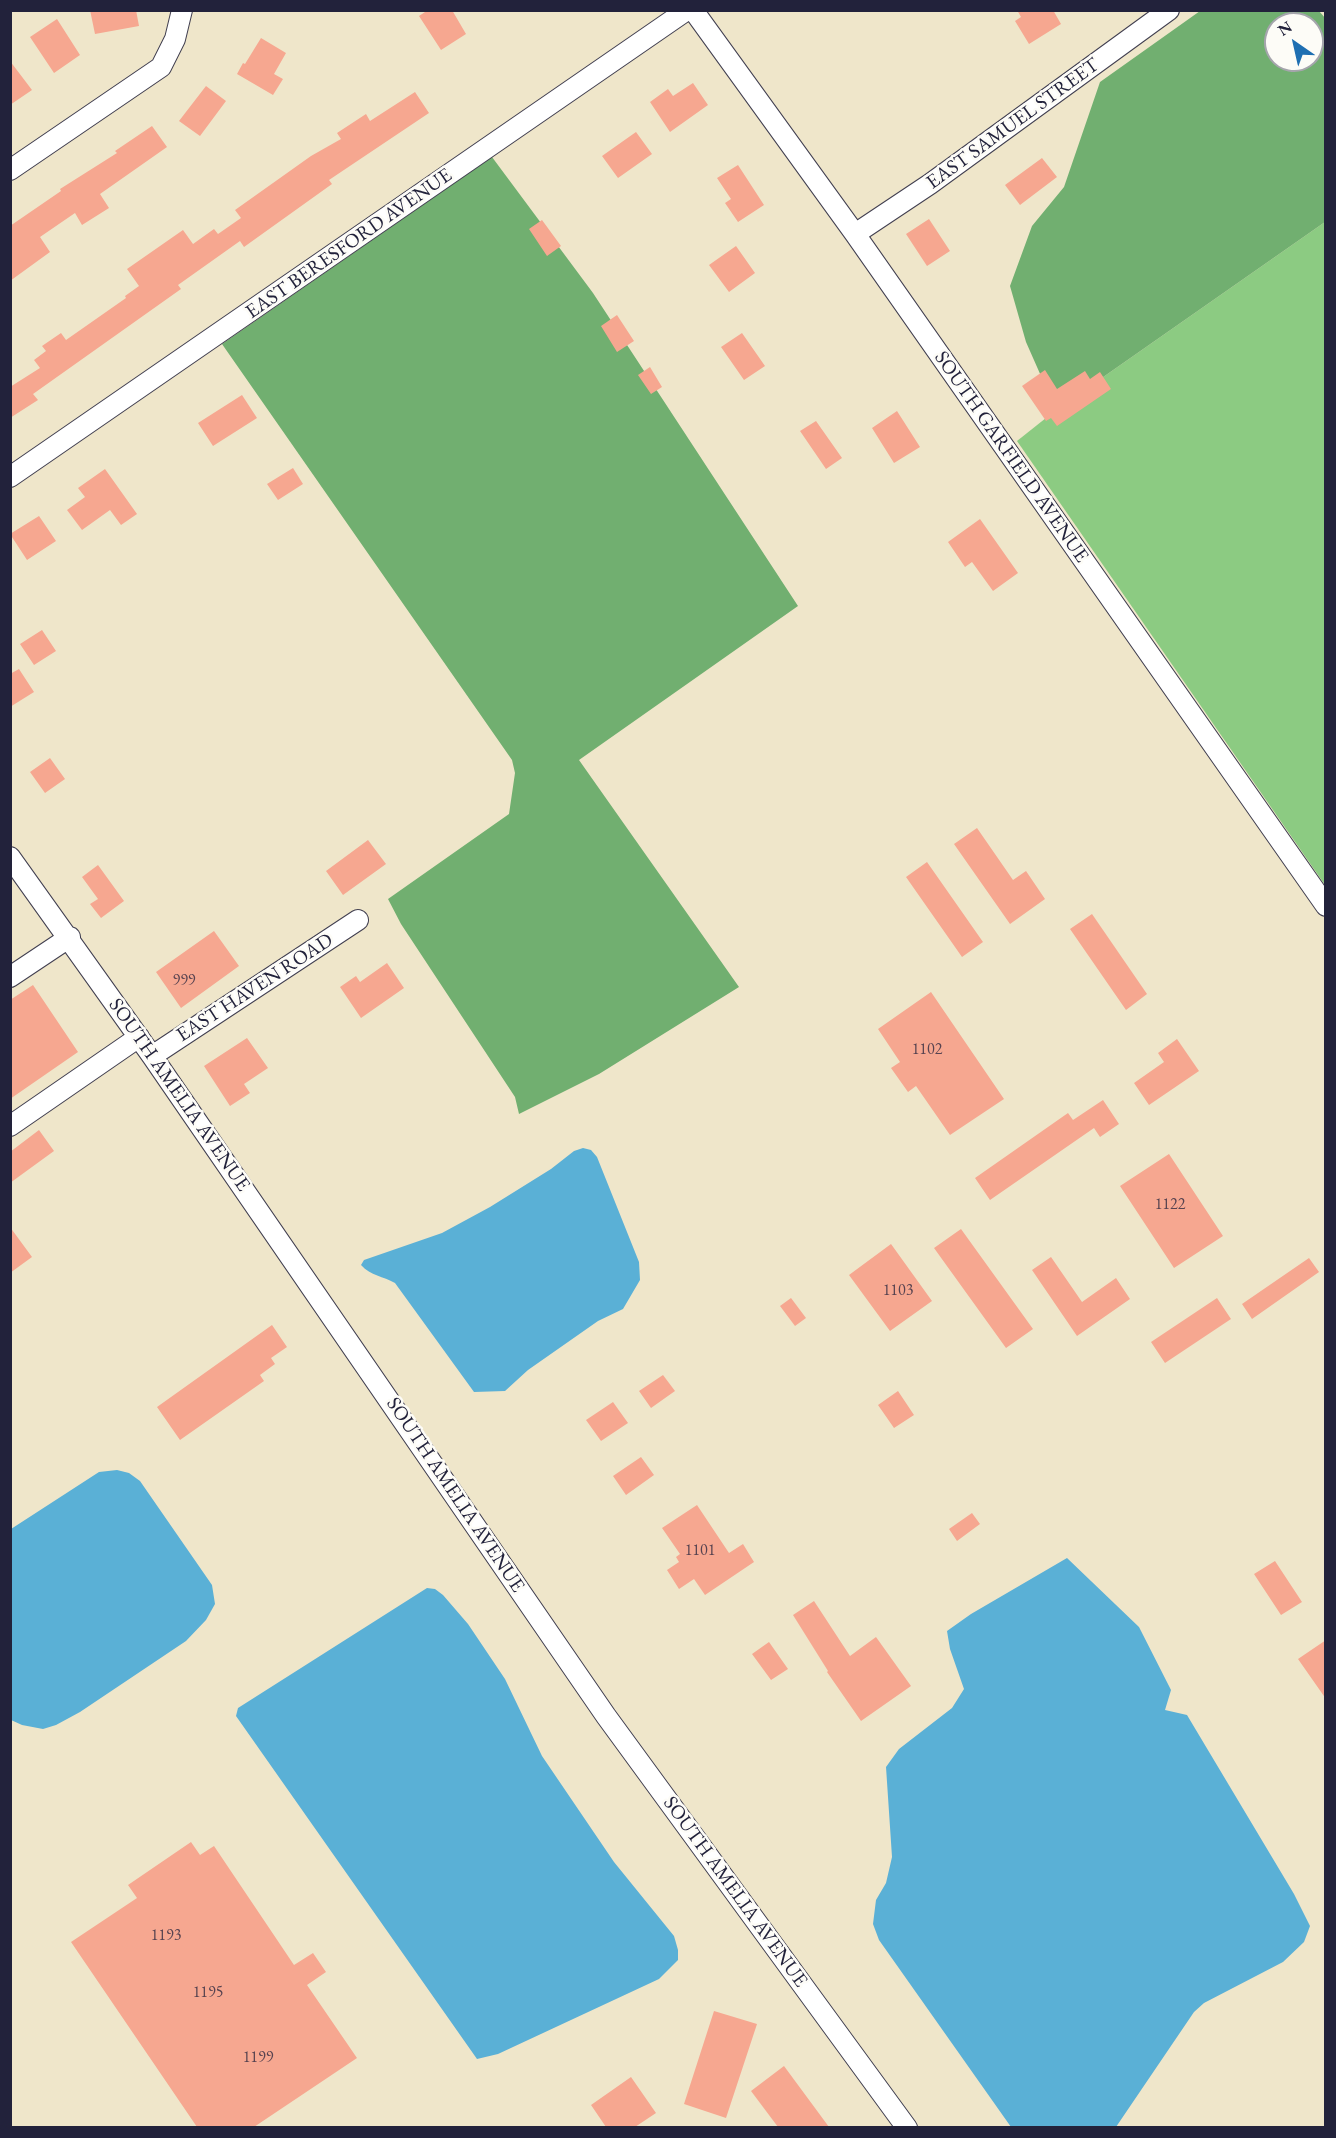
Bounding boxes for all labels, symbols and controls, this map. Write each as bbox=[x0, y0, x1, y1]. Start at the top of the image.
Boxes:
north arrow bbox=[1264, 12, 1324, 72]
text: N bbox=[1274, 16, 1296, 41]
street label: EAST SAMUEL STREET bbox=[922, 53, 1104, 195]
street label: EAST BERESFORD AVENUE bbox=[241, 164, 457, 324]
street label: SOUTH GARFIELD AVENUE bbox=[929, 347, 1093, 567]
street label: EAST HAVEN ROAD bbox=[172, 929, 338, 1047]
house number: 999 bbox=[172, 971, 196, 991]
street label: SOUTH AMELIA AVENUE bbox=[103, 994, 255, 1196]
house number: 1102 bbox=[912, 1040, 942, 1060]
house number: 1122 bbox=[1155, 1195, 1185, 1215]
house number: 1103 bbox=[883, 1281, 913, 1301]
street label: SOUTH AMELIA AVENUE bbox=[381, 1393, 529, 1597]
house number: 1101 bbox=[685, 1541, 715, 1561]
street label: SOUTH AMELIA AVENUE bbox=[658, 1792, 812, 1992]
house number: 1193 bbox=[151, 1926, 181, 1946]
house number: 1195 bbox=[193, 1983, 223, 2003]
house number: 1199 bbox=[243, 2048, 273, 2068]

